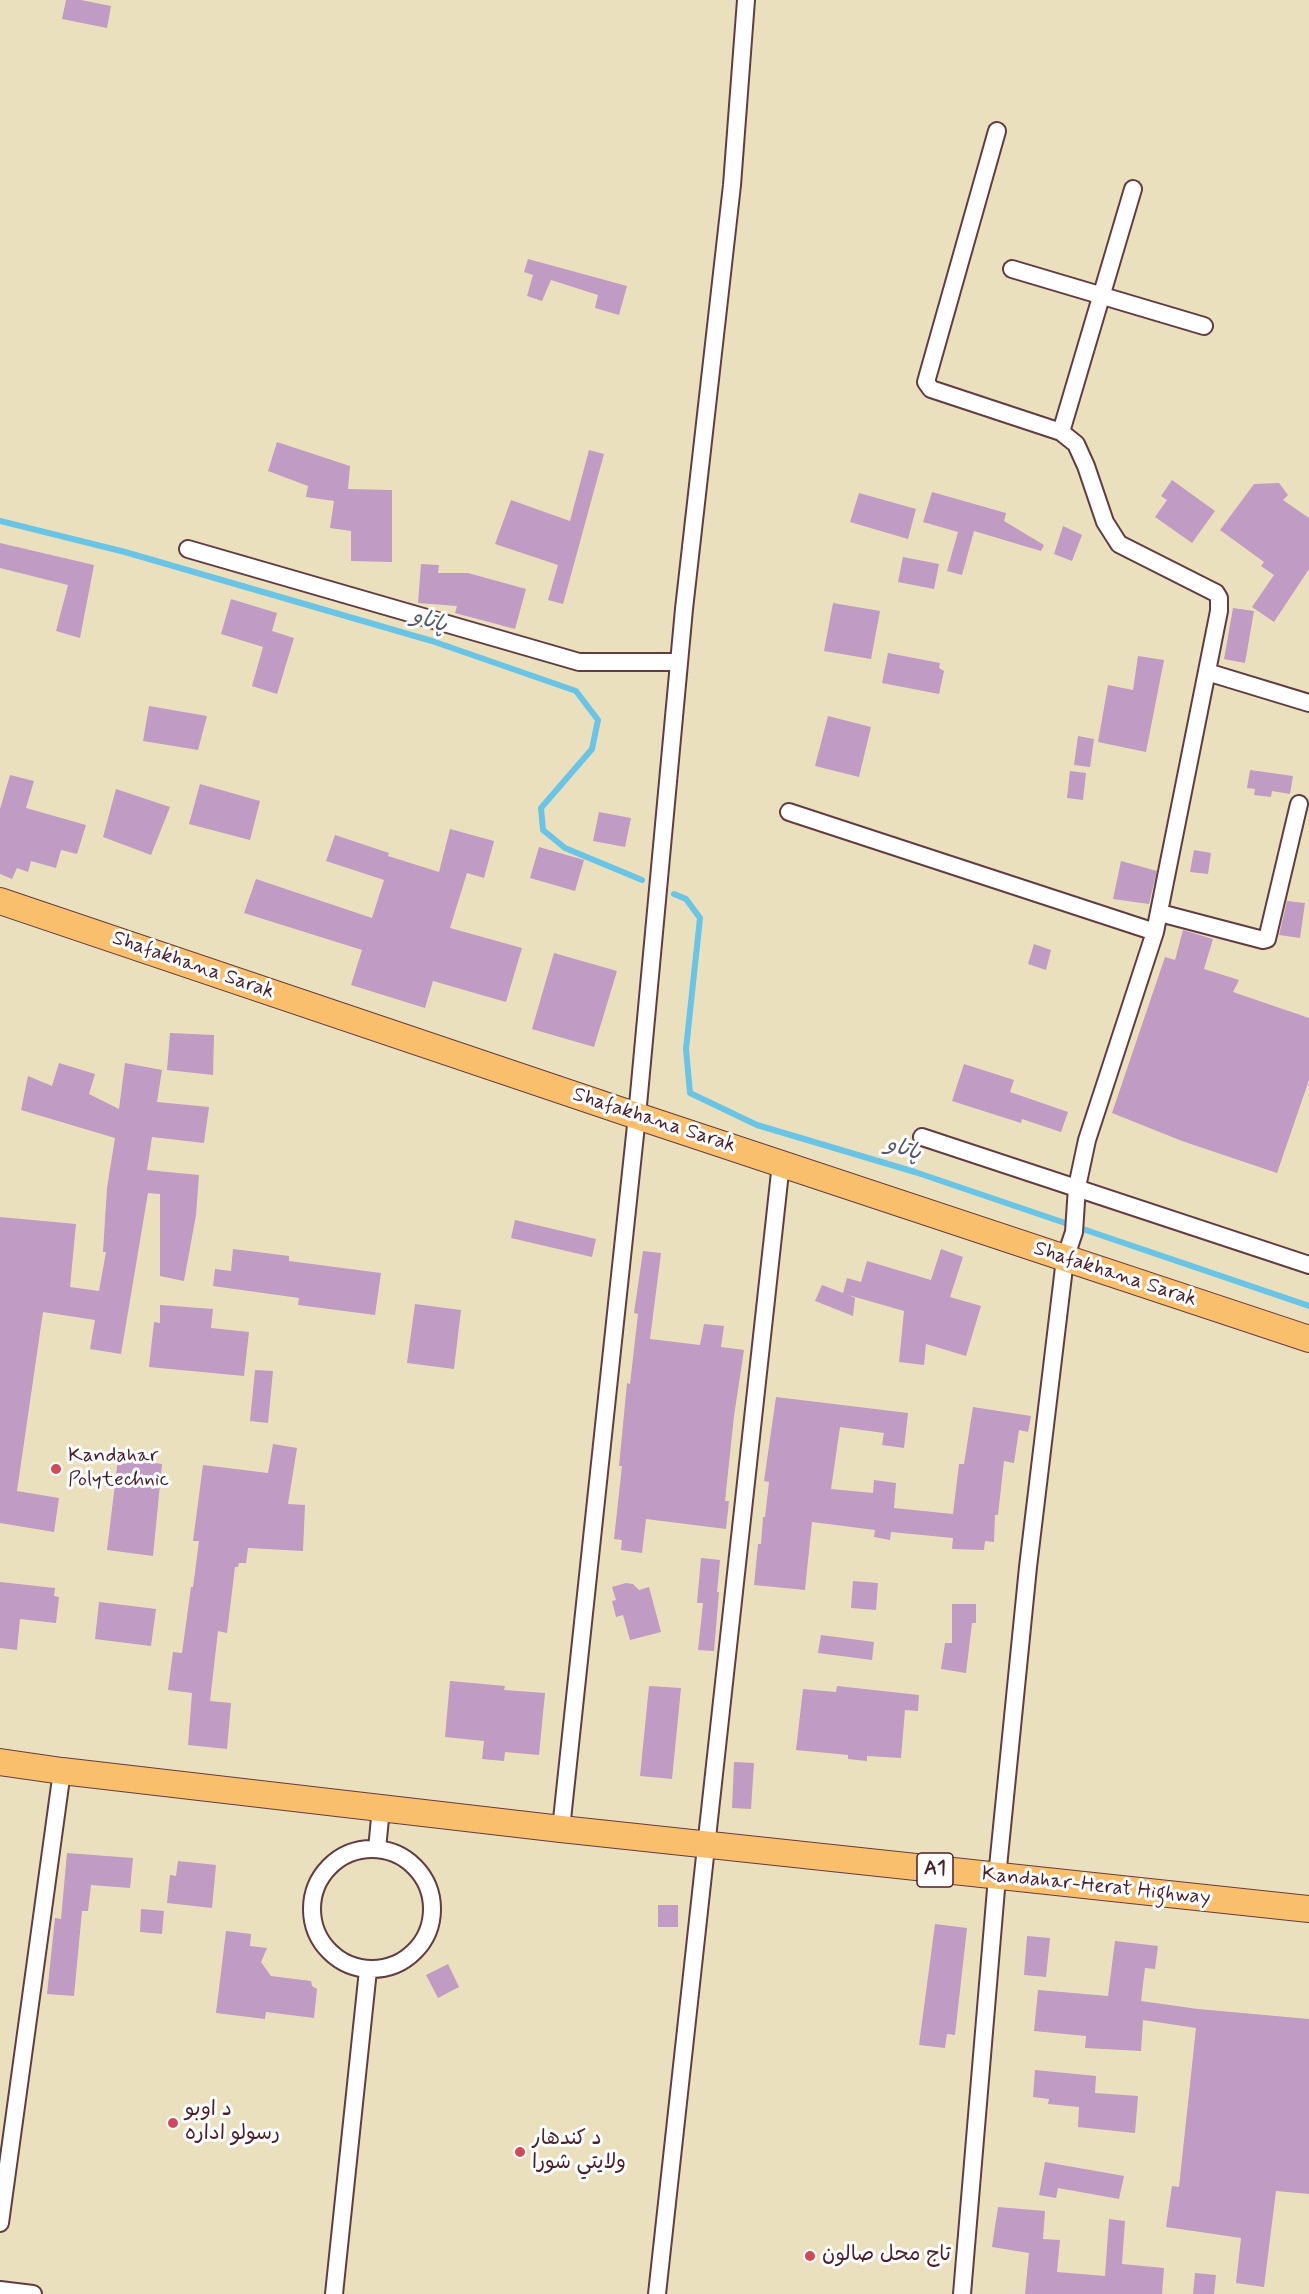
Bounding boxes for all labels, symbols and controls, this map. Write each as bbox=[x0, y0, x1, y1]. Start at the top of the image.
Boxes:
water label: پاتاو bbox=[408, 604, 450, 640]
street label: Shafakhana Sarak bbox=[109, 926, 277, 1006]
street label: Shafakhana Sarak bbox=[569, 1083, 739, 1159]
water label: پاتاو bbox=[882, 1132, 924, 1168]
street label: Shafakhana Sarak bbox=[1030, 1237, 1200, 1313]
place label: Kandahar Polytechnic bbox=[68, 1444, 169, 1494]
marker: Kandahar Polytechnic bbox=[49, 1462, 63, 1476]
road number: A1 bbox=[917, 1853, 953, 1887]
street label: Kandahar-Herat Highway bbox=[980, 1862, 1212, 1912]
place label: د اوبو رسولو اداره bbox=[185, 2098, 280, 2148]
marker: د اوبو رسولو اداره bbox=[166, 2116, 180, 2130]
place label: د کندهار ولايتي شورا bbox=[532, 2127, 626, 2177]
marker: د کندهار ولايتي شورا bbox=[513, 2145, 527, 2159]
place label: تاج محل صالون bbox=[822, 2243, 951, 2269]
marker: تاج محل صالون bbox=[803, 2249, 817, 2263]

